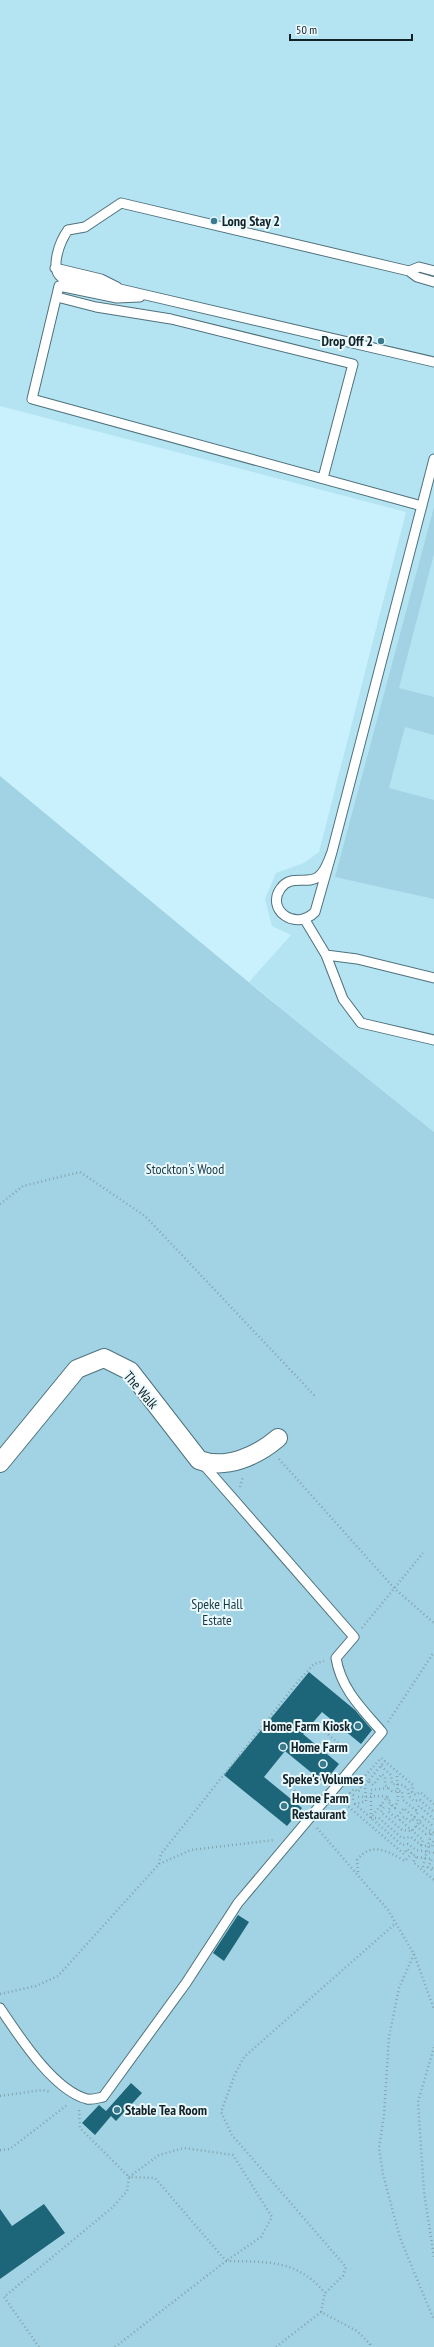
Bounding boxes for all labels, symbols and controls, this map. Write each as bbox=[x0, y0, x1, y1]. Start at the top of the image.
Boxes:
scale bar bbox=[290, 16, 412, 42]
text: 50 m bbox=[296, 22, 317, 37]
place label: Long Stay 2 bbox=[222, 212, 280, 230]
marker: Long Stay 2 bbox=[209, 216, 219, 226]
place label: Drop Off 2 bbox=[321, 332, 373, 350]
marker: Drop Off 2 bbox=[376, 336, 386, 346]
park label: Stockton's Wood bbox=[146, 1160, 224, 1178]
street label: The Walk bbox=[120, 1367, 163, 1413]
park label: Speke Hall Estate bbox=[191, 1595, 243, 1629]
place label: Home Farm Kiosk bbox=[263, 1717, 350, 1735]
marker: Home Farm Kiosk bbox=[353, 1721, 363, 1731]
place label: Home Farm bbox=[291, 1738, 348, 1756]
marker: Home Farm bbox=[278, 1742, 288, 1752]
marker: Speke's Volumes bbox=[318, 1759, 328, 1769]
place label: Speke's Volumes bbox=[282, 1770, 364, 1788]
place label: Home Farm Restaurant bbox=[292, 1789, 349, 1823]
marker: Home Farm Restaurant bbox=[279, 1801, 289, 1811]
place label: Stable Tea Room bbox=[125, 2101, 207, 2119]
marker: Stable Tea Room bbox=[112, 2105, 122, 2115]

